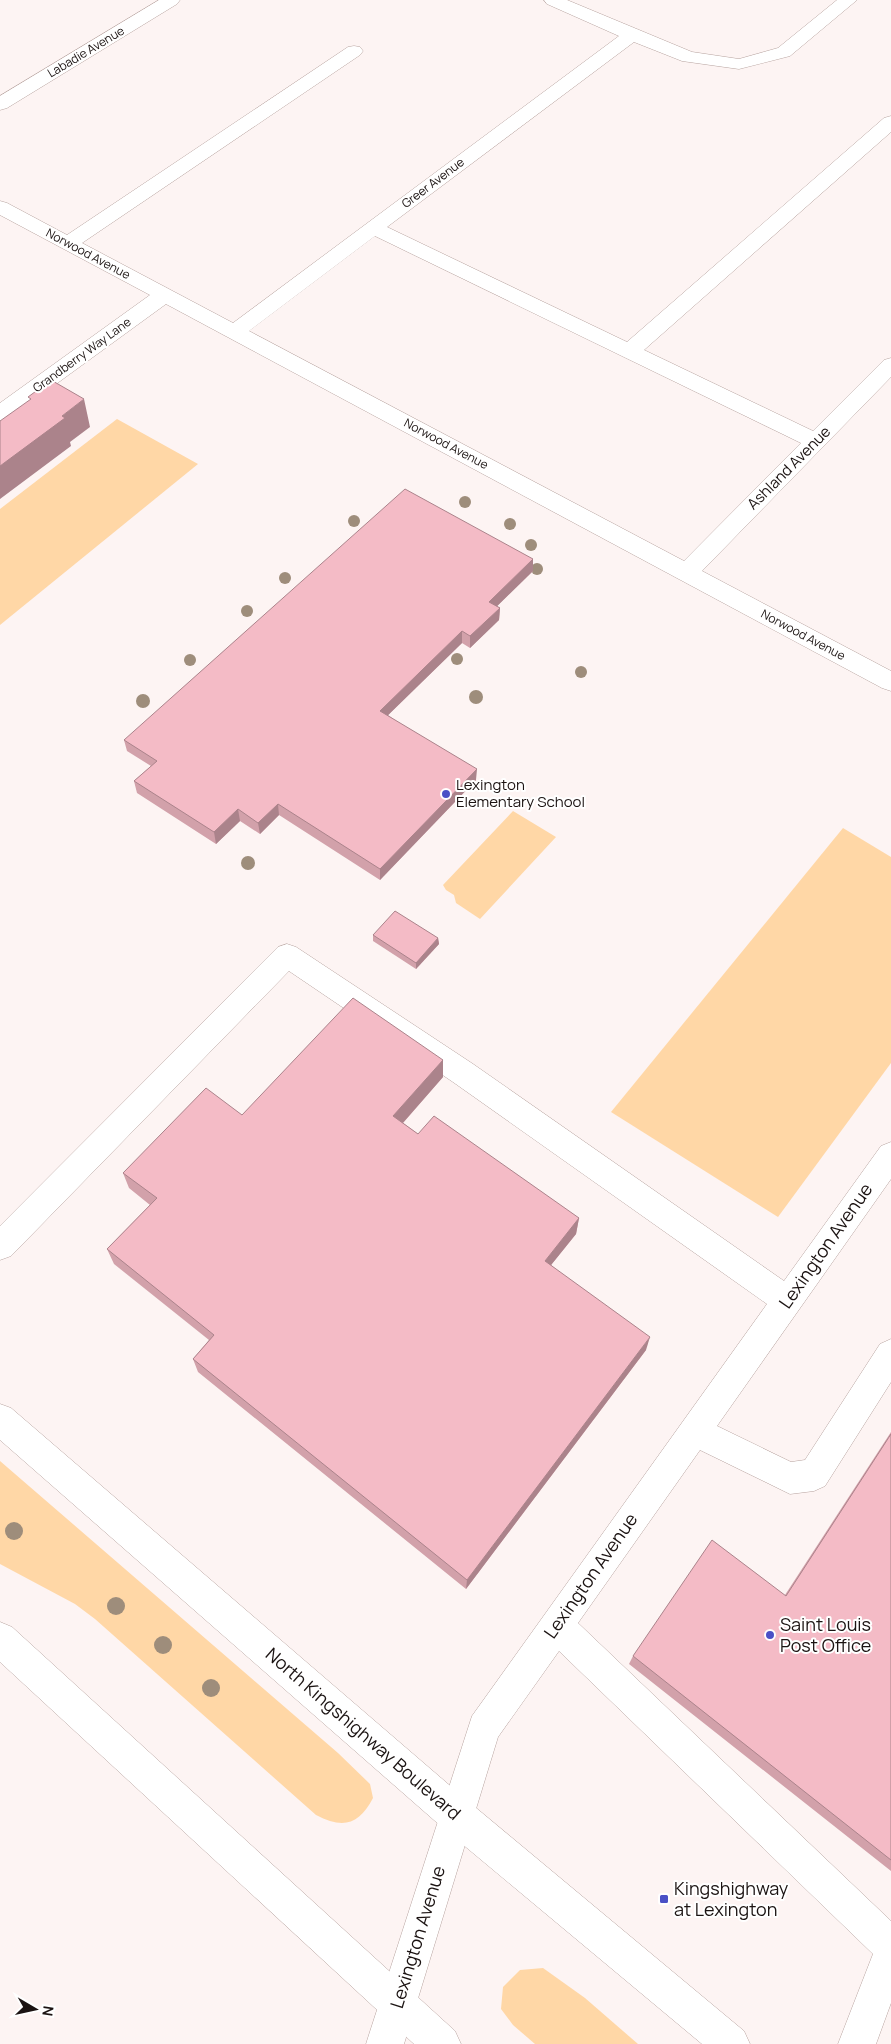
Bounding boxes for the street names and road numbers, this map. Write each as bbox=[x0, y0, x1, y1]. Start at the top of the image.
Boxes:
street label: Labadie Avenue bbox=[44, 22, 127, 81]
street label: Greer Avenue bbox=[398, 153, 468, 212]
street label: Norwood Avenue bbox=[43, 224, 133, 283]
street label: Grandberry Way Lane bbox=[29, 313, 134, 396]
street label: Norwood Avenue bbox=[401, 414, 491, 473]
street label: Ashland Avenue bbox=[742, 421, 835, 514]
street label: Norwood Avenue bbox=[758, 605, 848, 664]
street label: Lexington Avenue bbox=[773, 1178, 877, 1313]
street label: Lexington Avenue bbox=[538, 1508, 642, 1643]
street label: North Kingshighway Boulevard bbox=[261, 1642, 466, 1825]
street label: Lexington Avenue bbox=[384, 1863, 450, 2011]

